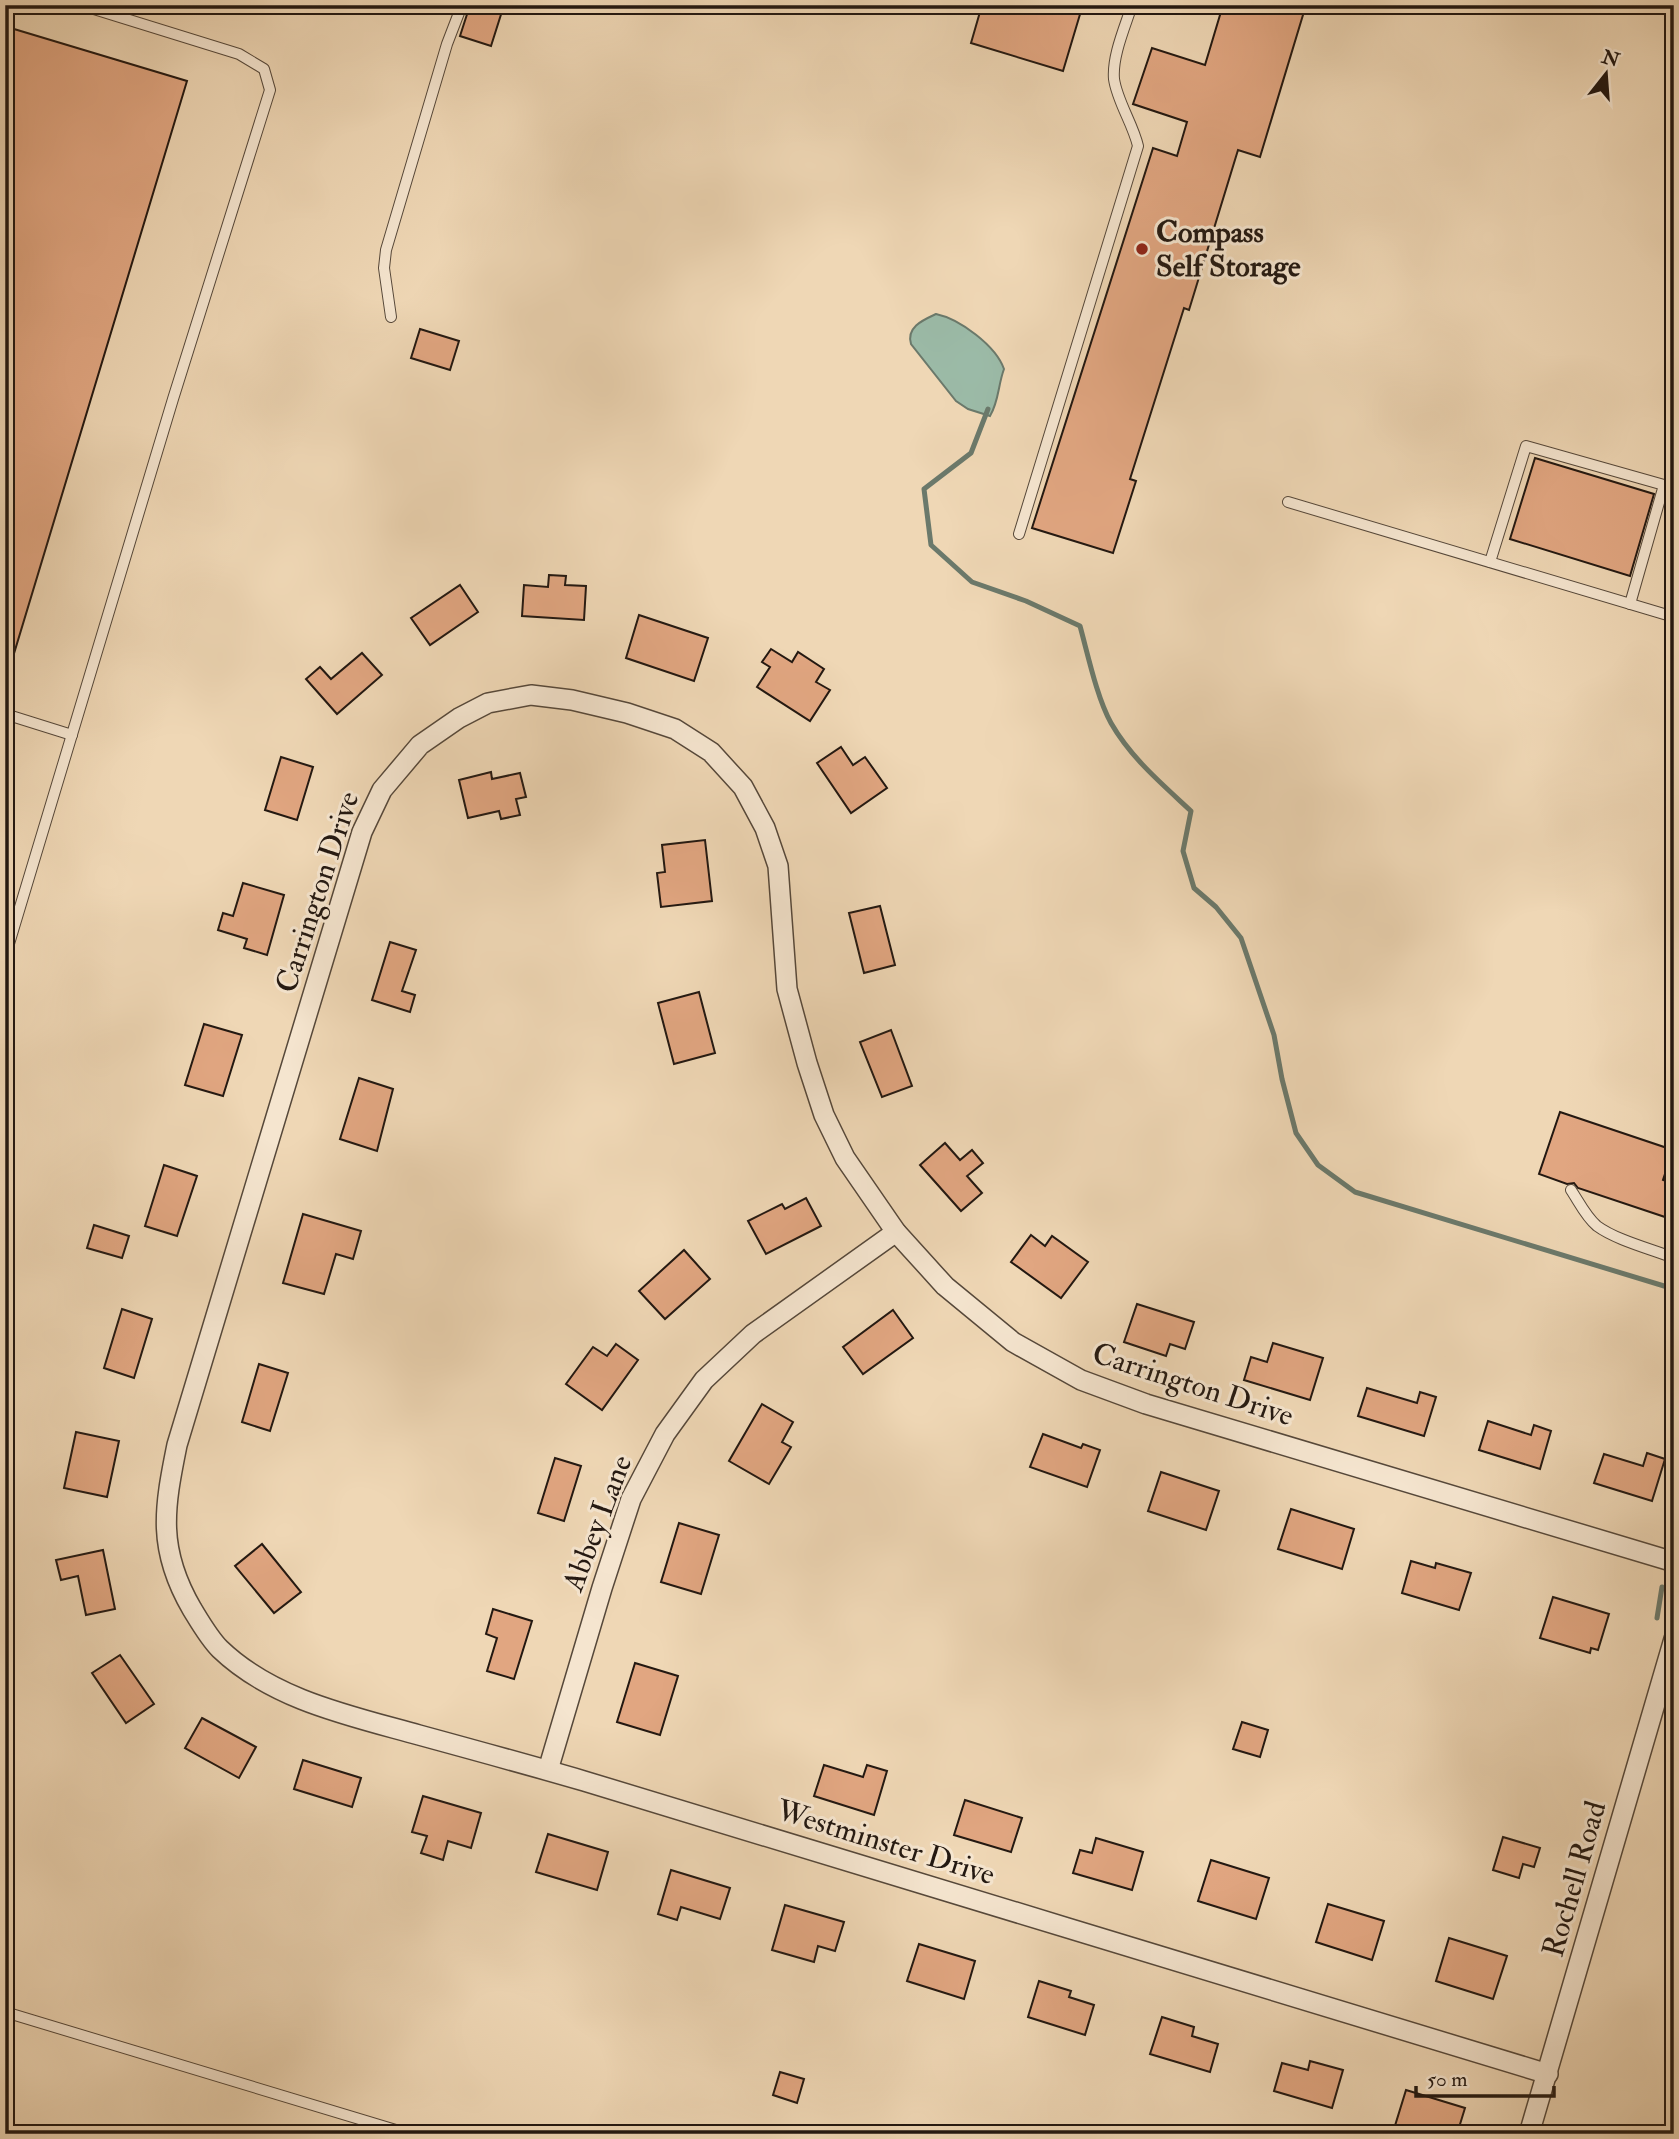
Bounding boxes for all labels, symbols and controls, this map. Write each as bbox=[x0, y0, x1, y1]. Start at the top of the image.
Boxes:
north arrow bbox=[1570, 38, 1640, 108]
text: N bbox=[1598, 44, 1623, 73]
place label: Compass Self Storage bbox=[1156, 214, 1301, 285]
marker: Compass Self Storage bbox=[1134, 241, 1150, 257]
street label: Carrington Drive bbox=[268, 787, 367, 997]
street label: Carrington Drive bbox=[1088, 1335, 1298, 1434]
street label: Abbey Lane bbox=[554, 1450, 640, 1597]
street label: Westminster Drive bbox=[772, 1791, 999, 1893]
street label: Rochell Road bbox=[1535, 1797, 1614, 1961]
scale bar bbox=[1416, 2055, 1555, 2099]
text: 50 m bbox=[1427, 2066, 1468, 2093]

